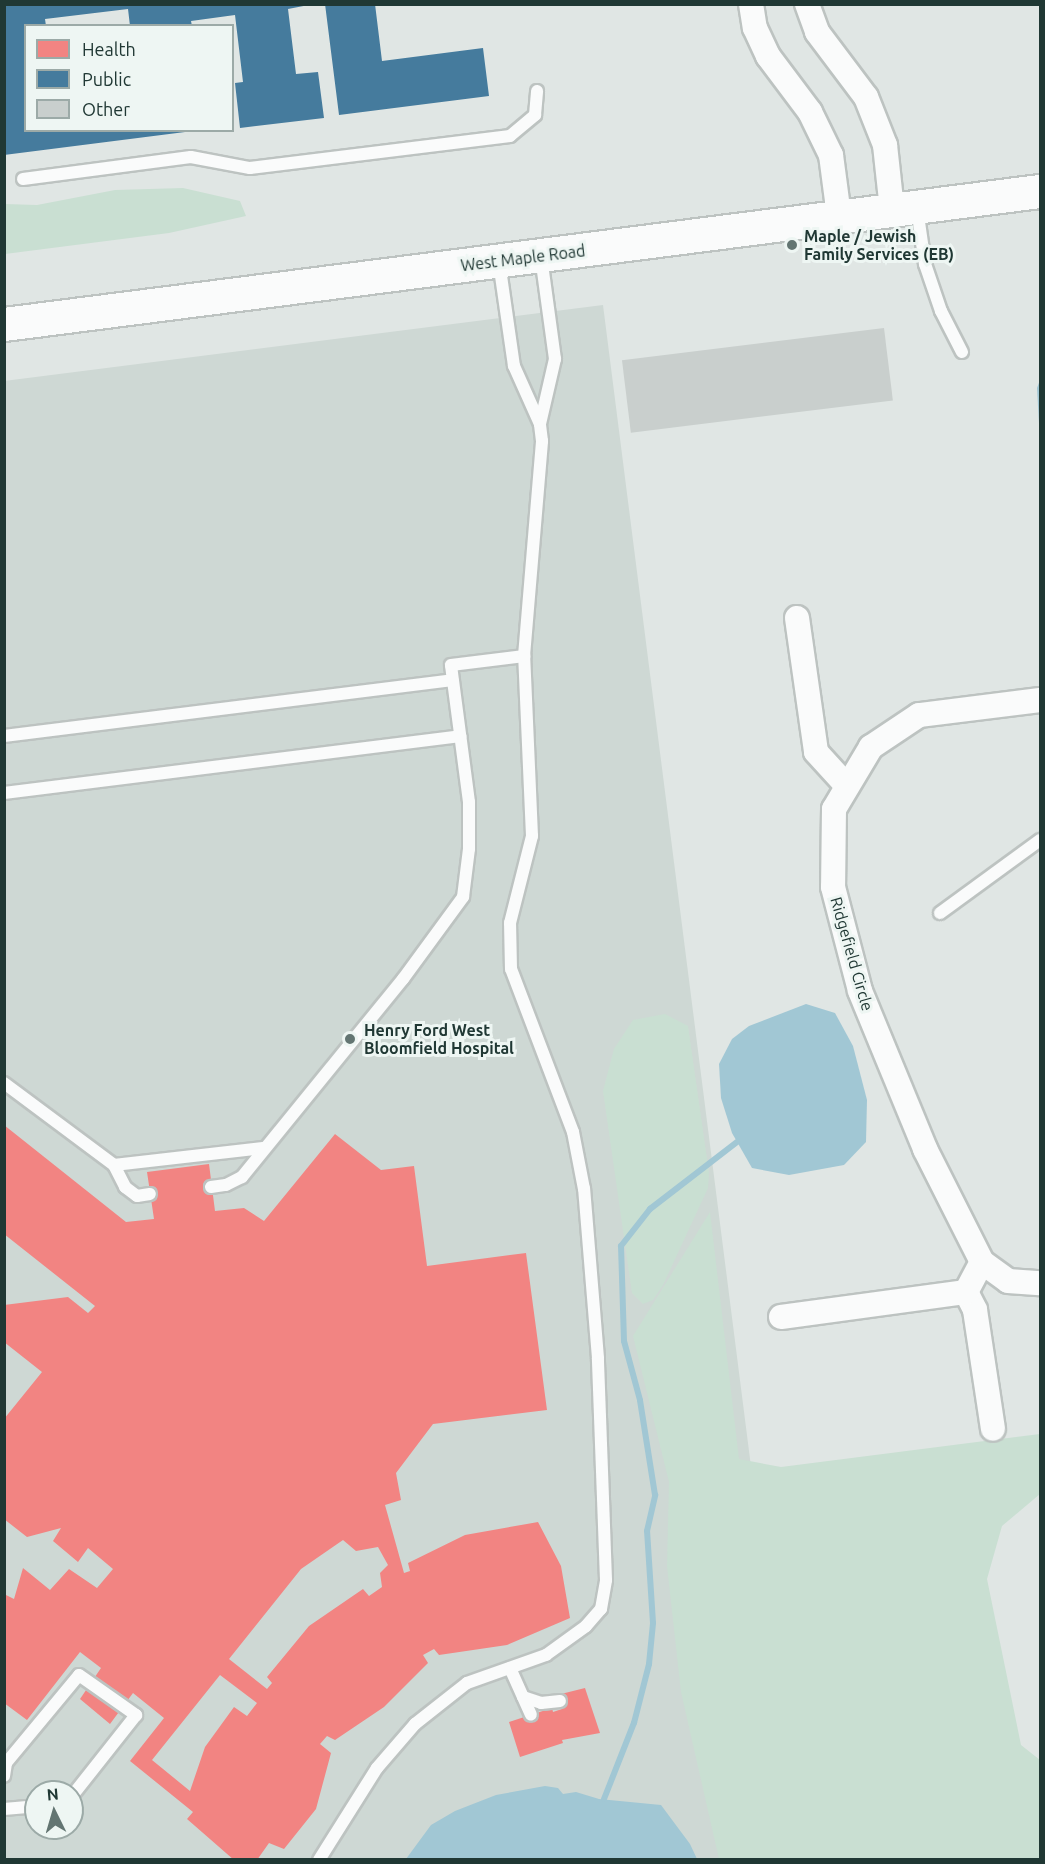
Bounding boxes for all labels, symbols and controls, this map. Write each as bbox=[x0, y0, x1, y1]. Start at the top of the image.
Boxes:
legend bbox=[24, 24, 234, 132]
text: Health bbox=[82, 39, 136, 59]
text: Public bbox=[82, 69, 131, 89]
text: Other bbox=[82, 99, 130, 119]
place label: Maple / Jewish Family Services (EB) bbox=[804, 226, 954, 264]
marker: Maple / Jewish Family Services (EB) bbox=[785, 238, 799, 252]
street label: West Maple Road bbox=[460, 241, 586, 275]
street label: Ridgefield Circle bbox=[827, 895, 877, 1013]
place label: Henry Ford West Bloomfield Hospital bbox=[364, 1020, 514, 1058]
marker: Henry Ford West Bloomfield Hospital bbox=[341, 1030, 359, 1048]
north arrow bbox=[24, 1780, 84, 1840]
text: N bbox=[46, 1785, 59, 1804]

